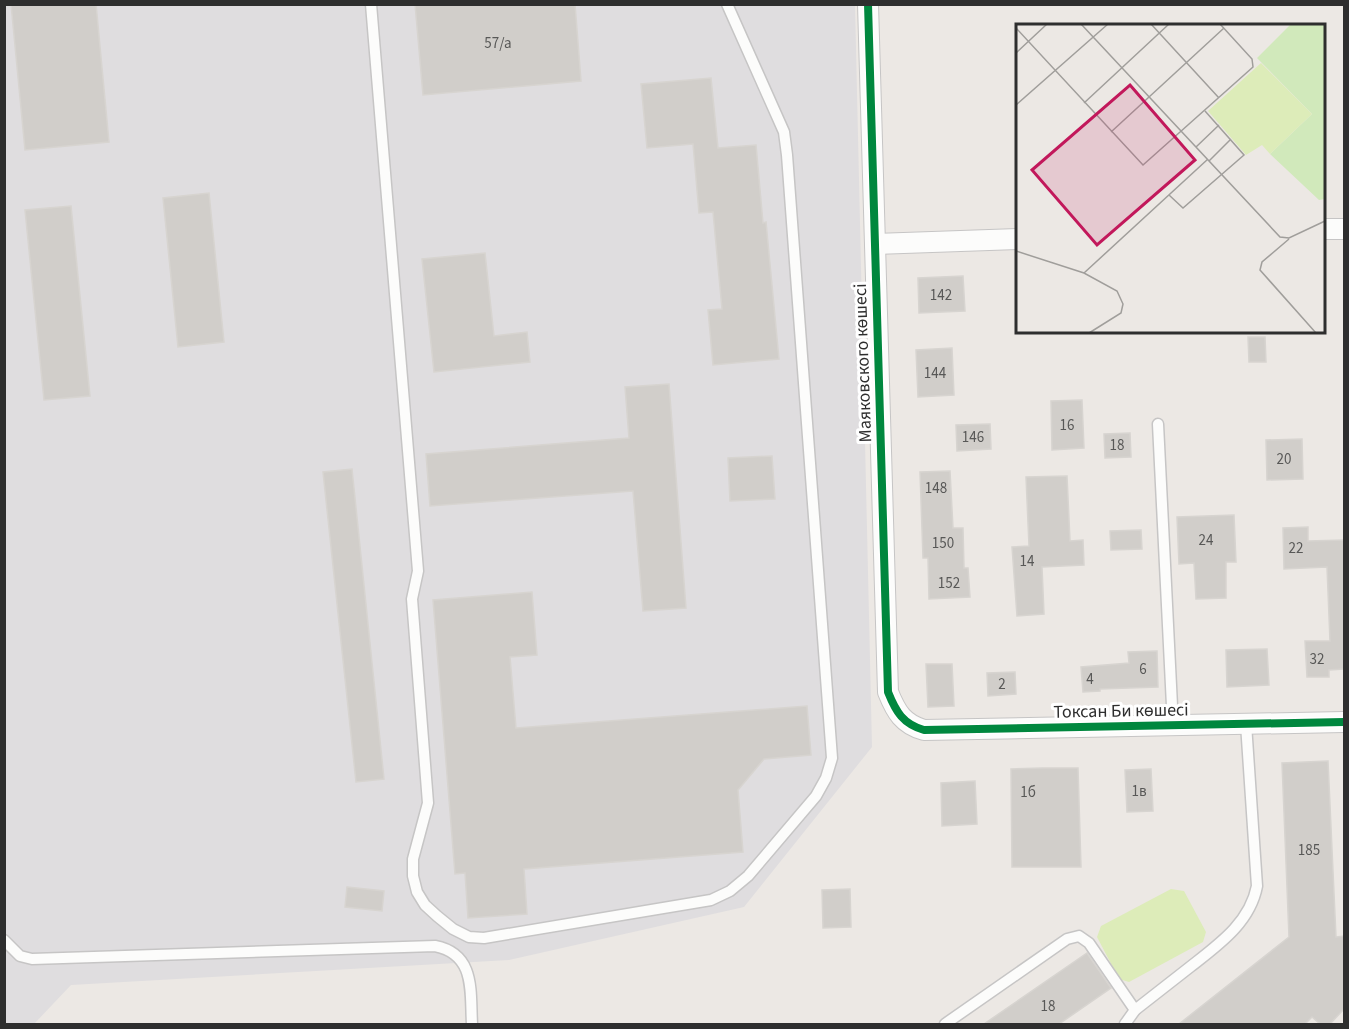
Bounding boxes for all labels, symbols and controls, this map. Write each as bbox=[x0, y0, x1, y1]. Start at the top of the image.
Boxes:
inset map bbox=[1016, 24, 1325, 333]
house number: 57/а bbox=[484, 33, 512, 54]
street label: Маяковского көшесі bbox=[848, 283, 878, 443]
house number: 142 bbox=[930, 285, 952, 306]
house number: 144 bbox=[924, 363, 947, 384]
house number: 16 bbox=[1060, 415, 1074, 436]
house number: 146 bbox=[962, 427, 984, 448]
house number: 18 bbox=[1110, 435, 1124, 456]
house number: 20 bbox=[1277, 449, 1291, 470]
house number: 148 bbox=[925, 478, 947, 499]
house number: 24 bbox=[1199, 530, 1214, 551]
house number: 150 bbox=[932, 533, 954, 554]
house number: 22 bbox=[1289, 538, 1303, 559]
house number: 14 bbox=[1020, 551, 1035, 572]
house number: 152 bbox=[938, 573, 960, 594]
house number: 32 bbox=[1310, 649, 1324, 670]
house number: 6 bbox=[1139, 659, 1147, 680]
house number: 4 bbox=[1086, 669, 1094, 690]
house number: 2 bbox=[998, 674, 1006, 695]
street label: Токсан Би көшесі bbox=[1053, 697, 1189, 725]
house number: 1в bbox=[1131, 781, 1147, 802]
house number: 1б bbox=[1020, 782, 1036, 803]
house number: 185 bbox=[1298, 840, 1320, 861]
house number: 18 bbox=[1041, 996, 1055, 1017]

